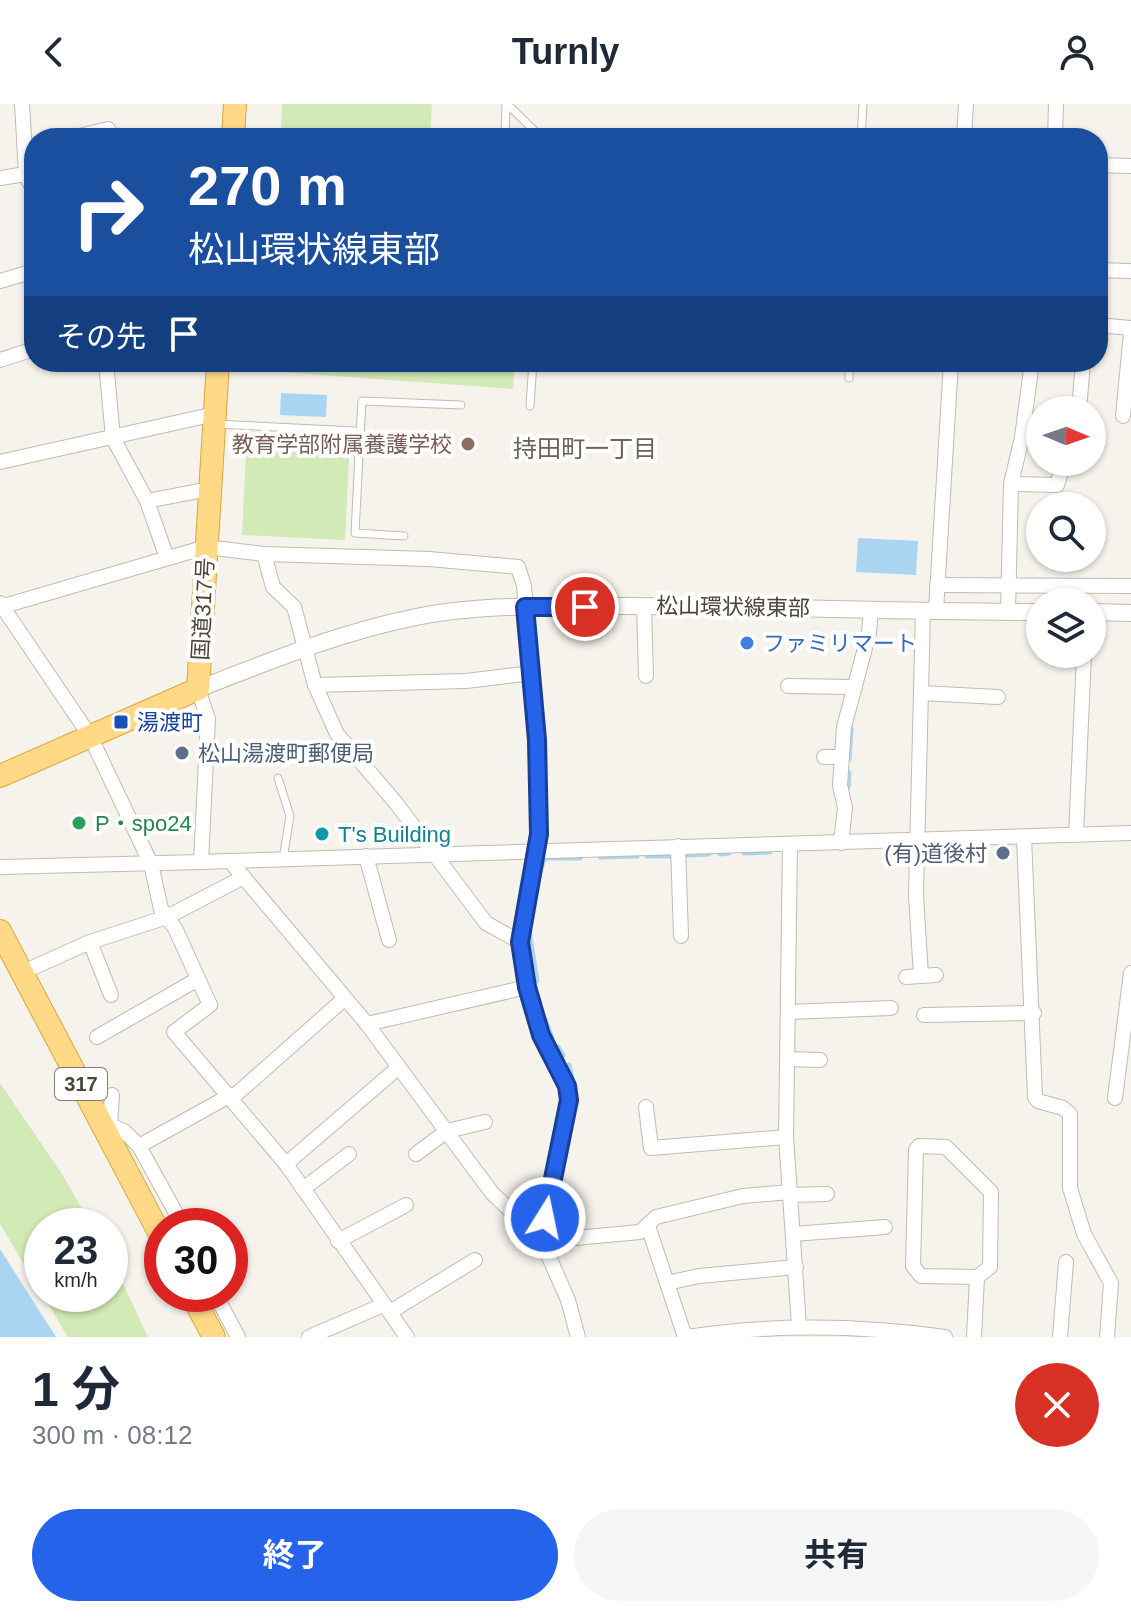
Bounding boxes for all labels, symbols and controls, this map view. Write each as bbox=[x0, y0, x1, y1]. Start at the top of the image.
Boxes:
icon: back bbox=[32, 30, 76, 74]
icon: person bbox=[1055, 30, 1099, 74]
text: Turnly bbox=[512, 31, 619, 72]
text: 270 m bbox=[188, 154, 347, 217]
icon: right bbox=[56, 160, 160, 264]
text: 松山環状線東部 bbox=[188, 229, 440, 270]
icon: arrive bbox=[162, 312, 206, 356]
text: その先 bbox=[56, 320, 146, 353]
north arrow bbox=[1026, 396, 1106, 476]
map controls bbox=[1026, 396, 1106, 668]
place label: 教育学部附属養護学校 bbox=[232, 432, 452, 457]
marker: 教育学部附属養護学校 bbox=[459, 435, 477, 453]
district label: 持田町一丁目 bbox=[513, 435, 657, 462]
button: search bbox=[1026, 492, 1106, 572]
street label: 国道317号 bbox=[188, 557, 218, 661]
pin bbox=[551, 573, 619, 641]
icon: arrive bbox=[563, 585, 607, 629]
button: layers bbox=[1026, 588, 1106, 668]
street label: 松山環状線東部 bbox=[656, 593, 810, 621]
place label: ファミリマート bbox=[763, 631, 917, 656]
marker: ファミリマート bbox=[738, 634, 756, 652]
place label: 湯渡町 bbox=[137, 710, 203, 735]
marker: 湯渡町 bbox=[112, 713, 130, 731]
place label: 松山湯渡町郵便局 bbox=[198, 741, 374, 766]
marker: 松山湯渡町郵便局 bbox=[173, 744, 191, 762]
place label: P・spo24 bbox=[95, 811, 192, 836]
marker: P・spo24 bbox=[70, 814, 88, 832]
place label: T's Building bbox=[338, 822, 451, 847]
marker: T's Building bbox=[313, 825, 331, 843]
place label: (有)道後村 bbox=[884, 841, 987, 866]
marker: (有)道後村 bbox=[994, 844, 1012, 862]
road number: 317 bbox=[55, 1068, 107, 1100]
position arrow bbox=[503, 1176, 587, 1260]
speed limit sign: 30 bbox=[144, 1208, 248, 1312]
text: 23 bbox=[54, 1228, 98, 1272]
text: km/h bbox=[54, 1269, 98, 1291]
text: 1 分 bbox=[32, 1363, 120, 1416]
button: close bbox=[1015, 1363, 1099, 1447]
text: 300 m · 08:12 bbox=[32, 1420, 192, 1450]
button: 終了 bbox=[32, 1509, 558, 1601]
button: 共有 bbox=[574, 1509, 1099, 1601]

